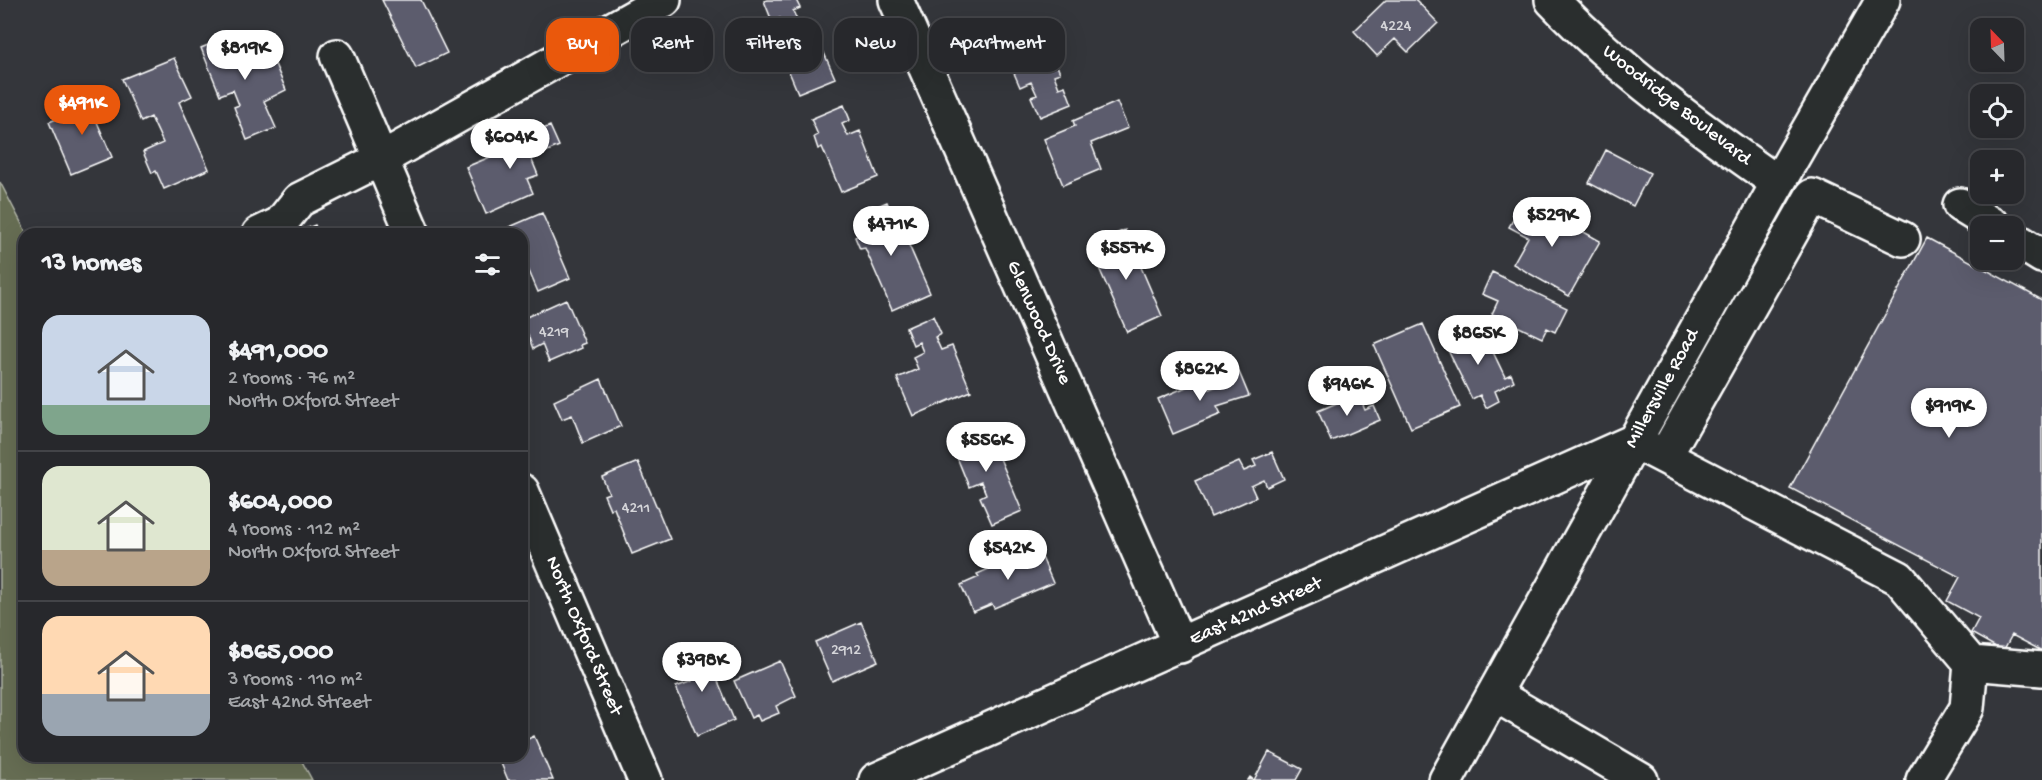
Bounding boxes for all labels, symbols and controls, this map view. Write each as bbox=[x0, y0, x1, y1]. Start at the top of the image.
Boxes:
chip: Buy bbox=[546, 18, 619, 72]
chip: Rent bbox=[631, 18, 713, 72]
chip: Filters bbox=[725, 18, 822, 72]
chip: New bbox=[834, 18, 917, 72]
chip: Apartment bbox=[929, 18, 1065, 72]
house number: 4224 bbox=[1381, 18, 1412, 37]
north arrow bbox=[1970, 18, 2024, 72]
map controls bbox=[1970, 18, 2024, 270]
pin: $819K bbox=[203, 30, 287, 81]
text: $819K bbox=[220, 38, 270, 61]
street label: Woodridge Boulevard bbox=[1597, 41, 1757, 173]
button: locate bbox=[1970, 84, 2024, 138]
pin: $491K bbox=[40, 85, 124, 136]
text: $491K bbox=[58, 93, 106, 116]
pin: $604K bbox=[468, 119, 552, 170]
text: $604K bbox=[485, 127, 535, 150]
button: + bbox=[1970, 150, 2024, 204]
pin: $529K bbox=[1510, 197, 1594, 248]
text: $529K bbox=[1527, 205, 1577, 228]
pin: $471K bbox=[849, 206, 933, 257]
text: $471K bbox=[867, 214, 915, 237]
button: − bbox=[1970, 216, 2024, 270]
pin: $557K bbox=[1084, 230, 1168, 281]
text: $557K bbox=[1100, 238, 1152, 261]
icon: filters bbox=[471, 248, 504, 281]
text: 13 homes bbox=[42, 249, 141, 280]
street label: Glenwood Drive bbox=[1000, 258, 1076, 389]
pin: $865K bbox=[1436, 315, 1520, 366]
text: $865K bbox=[1452, 323, 1504, 346]
street label: Millersville Road bbox=[1621, 323, 1706, 453]
house number: 4219 bbox=[539, 324, 569, 343]
text: $491,000 bbox=[228, 337, 328, 368]
icon: home bbox=[90, 339, 162, 411]
pin: $862K bbox=[1158, 351, 1242, 402]
text: $862K bbox=[1175, 359, 1225, 382]
pin: $946K bbox=[1305, 366, 1389, 417]
text: 2 rooms · 76 m² bbox=[228, 368, 355, 391]
text: $946K bbox=[1322, 374, 1372, 397]
pin: $919K bbox=[1907, 388, 1991, 439]
text: North Oxford Street bbox=[228, 391, 398, 414]
text: $919K bbox=[1925, 396, 1973, 419]
pin: $556K bbox=[944, 422, 1028, 473]
text: $556K bbox=[960, 430, 1012, 453]
text: $604,000 bbox=[228, 488, 332, 519]
icon: home bbox=[90, 490, 162, 562]
house number: 4211 bbox=[622, 500, 650, 519]
text: 4 rooms · 112 m² bbox=[228, 519, 360, 542]
pin: $542K bbox=[966, 530, 1050, 581]
text: $542K bbox=[983, 538, 1033, 561]
text: North Oxford Street bbox=[228, 542, 398, 565]
street label: North Oxford Street bbox=[539, 553, 628, 720]
street label: East 42nd Street bbox=[1186, 572, 1327, 651]
text: $865,000 bbox=[228, 638, 333, 669]
icon: home bbox=[90, 640, 162, 712]
pin: $398K bbox=[660, 642, 744, 693]
house number: 2912 bbox=[831, 642, 861, 661]
text: $398K bbox=[676, 650, 728, 673]
text: 3 rooms · 110 m² bbox=[228, 669, 363, 692]
text: East 42nd Street bbox=[228, 692, 370, 715]

